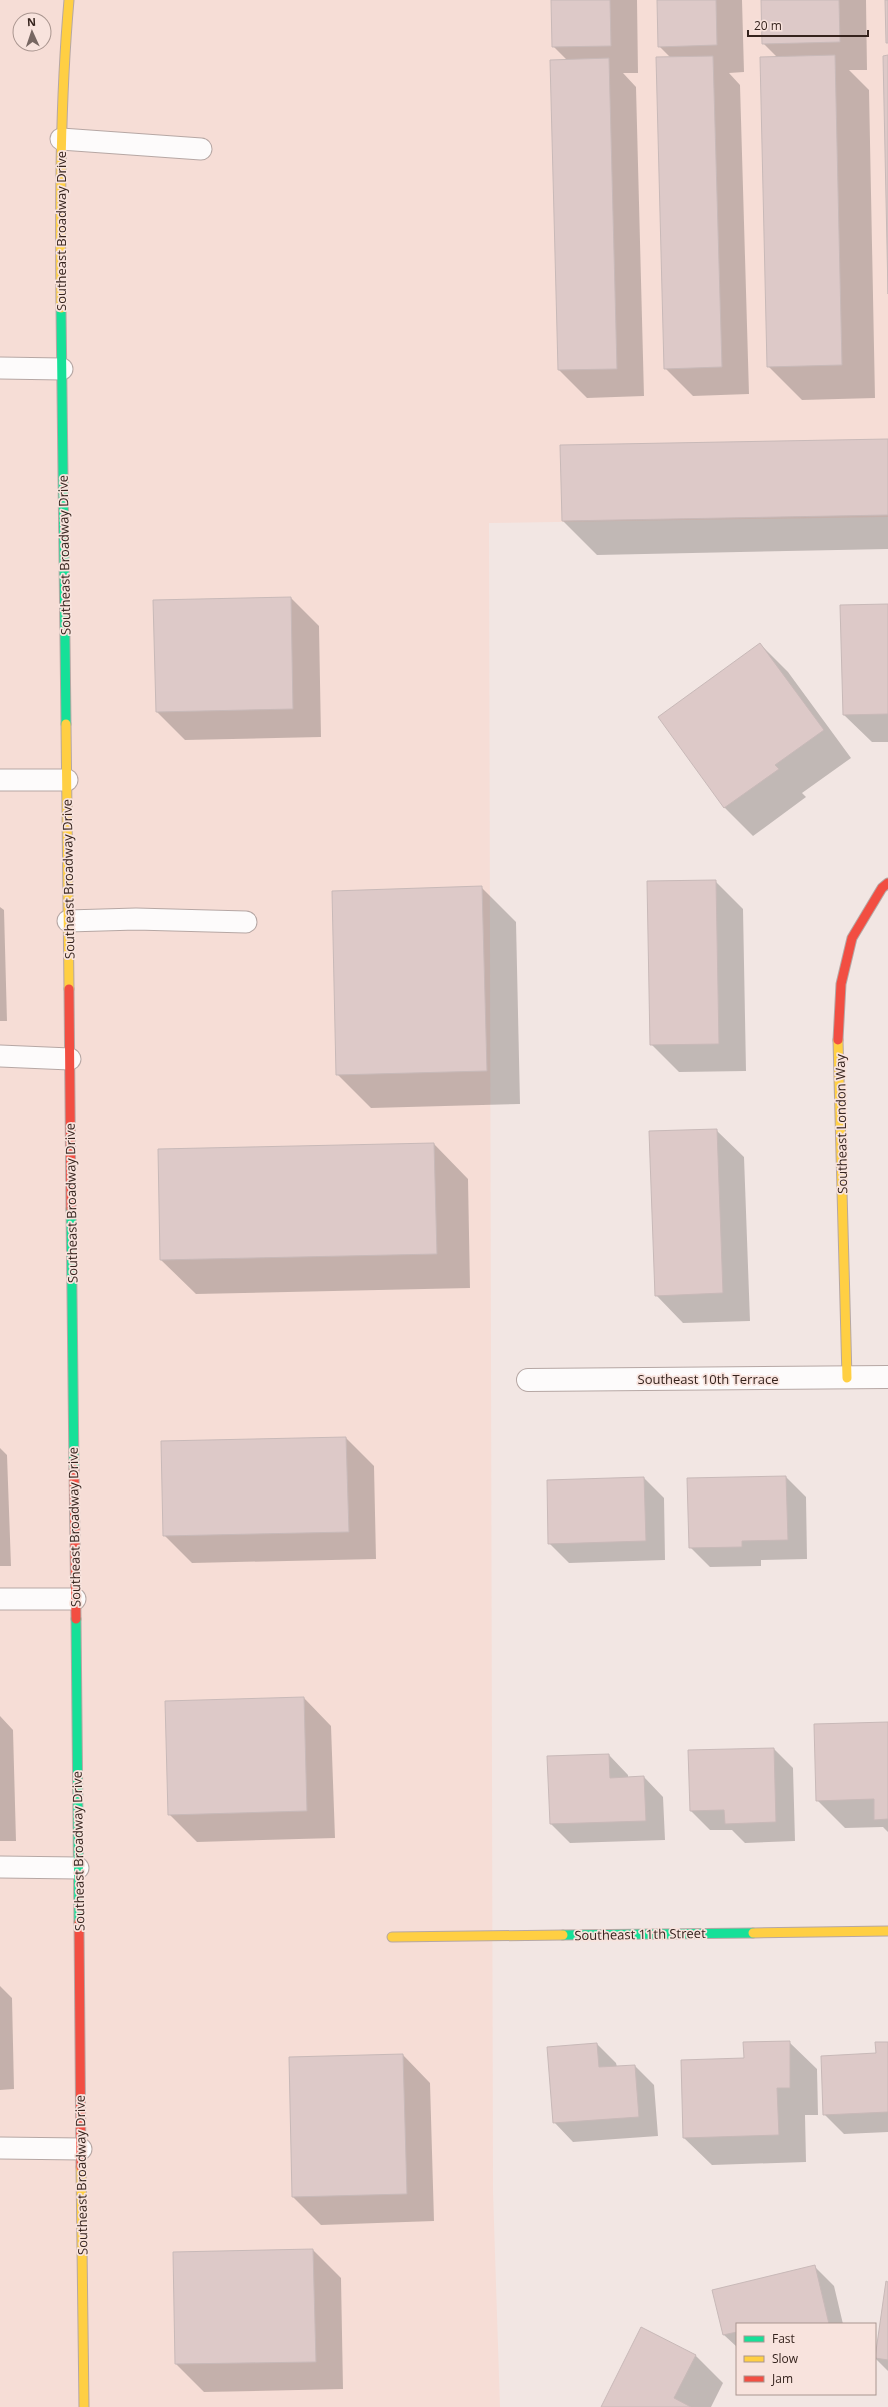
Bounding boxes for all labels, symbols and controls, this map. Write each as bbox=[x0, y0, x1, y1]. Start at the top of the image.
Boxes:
north arrow bbox=[12, 12, 52, 52]
scale bar bbox=[748, 12, 868, 38]
text: N bbox=[27, 14, 36, 29]
text: 20 m bbox=[754, 17, 782, 34]
street label: Southeast Broadway Drive bbox=[52, 151, 70, 311]
street label: Southeast Broadway Drive bbox=[54, 475, 74, 635]
street label: Southeast Broadway Drive bbox=[58, 799, 78, 959]
street label: Southeast London Way bbox=[831, 1054, 851, 1194]
street label: Southeast Broadway Drive bbox=[61, 1123, 81, 1283]
street label: Southeast 10th Terrace bbox=[638, 1370, 778, 1388]
street label: Southeast Broadway Drive bbox=[64, 1447, 84, 1607]
street label: Southeast Broadway Drive bbox=[68, 1771, 88, 1931]
street label: Southeast 11th Street bbox=[574, 1924, 706, 1944]
street label: Southeast Broadway Drive bbox=[71, 2095, 91, 2255]
legend bbox=[736, 2323, 876, 2395]
text: Fast bbox=[772, 2330, 795, 2347]
text: Slow bbox=[772, 2350, 799, 2367]
text: Jam bbox=[771, 2370, 793, 2387]

